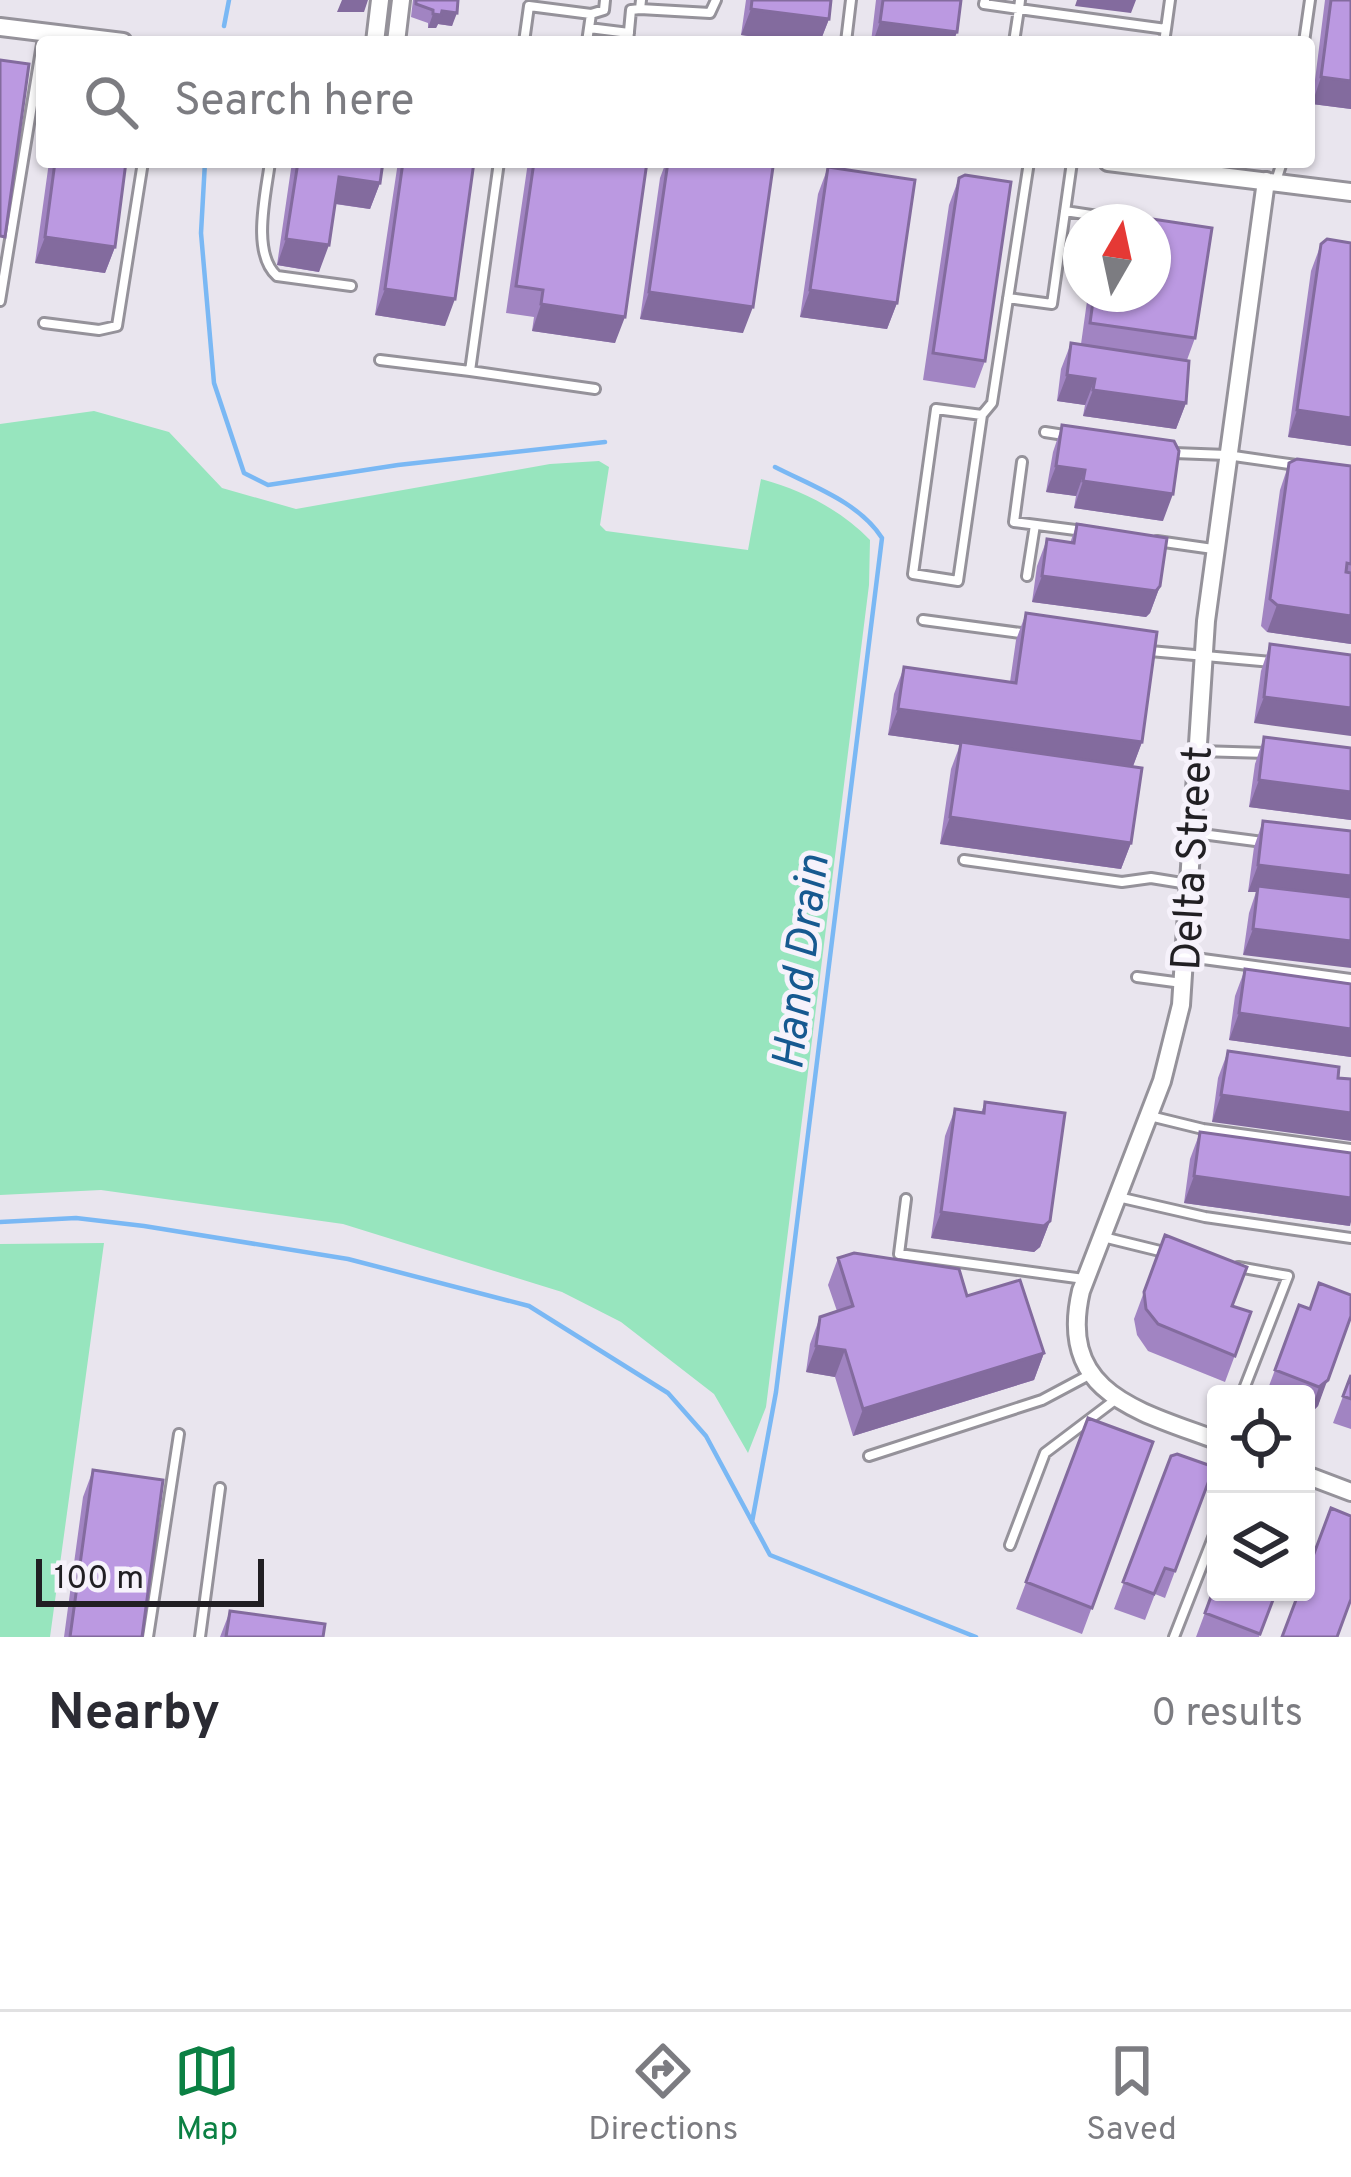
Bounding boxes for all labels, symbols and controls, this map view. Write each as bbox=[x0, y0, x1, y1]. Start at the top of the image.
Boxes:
search box bbox=[36, 36, 1315, 168]
icon: search bbox=[78, 69, 144, 135]
text: Search here bbox=[174, 74, 414, 131]
north arrow bbox=[1063, 204, 1171, 312]
street label: Delta Street bbox=[1162, 745, 1227, 972]
water label: Hand Drain bbox=[762, 852, 845, 1073]
map controls bbox=[1207, 1385, 1315, 1601]
button: locate bbox=[1207, 1385, 1315, 1493]
button: layers bbox=[1207, 1493, 1315, 1601]
scale bar bbox=[36, 1553, 264, 1606]
text: 100 m bbox=[54, 1559, 144, 1601]
text: Nearby bbox=[48, 1683, 220, 1748]
text: 0 results bbox=[1151, 1691, 1303, 1740]
tab: Map bbox=[174, 2038, 240, 2152]
tab: Directions bbox=[588, 2038, 738, 2152]
tab: Saved bbox=[1086, 2038, 1177, 2152]

